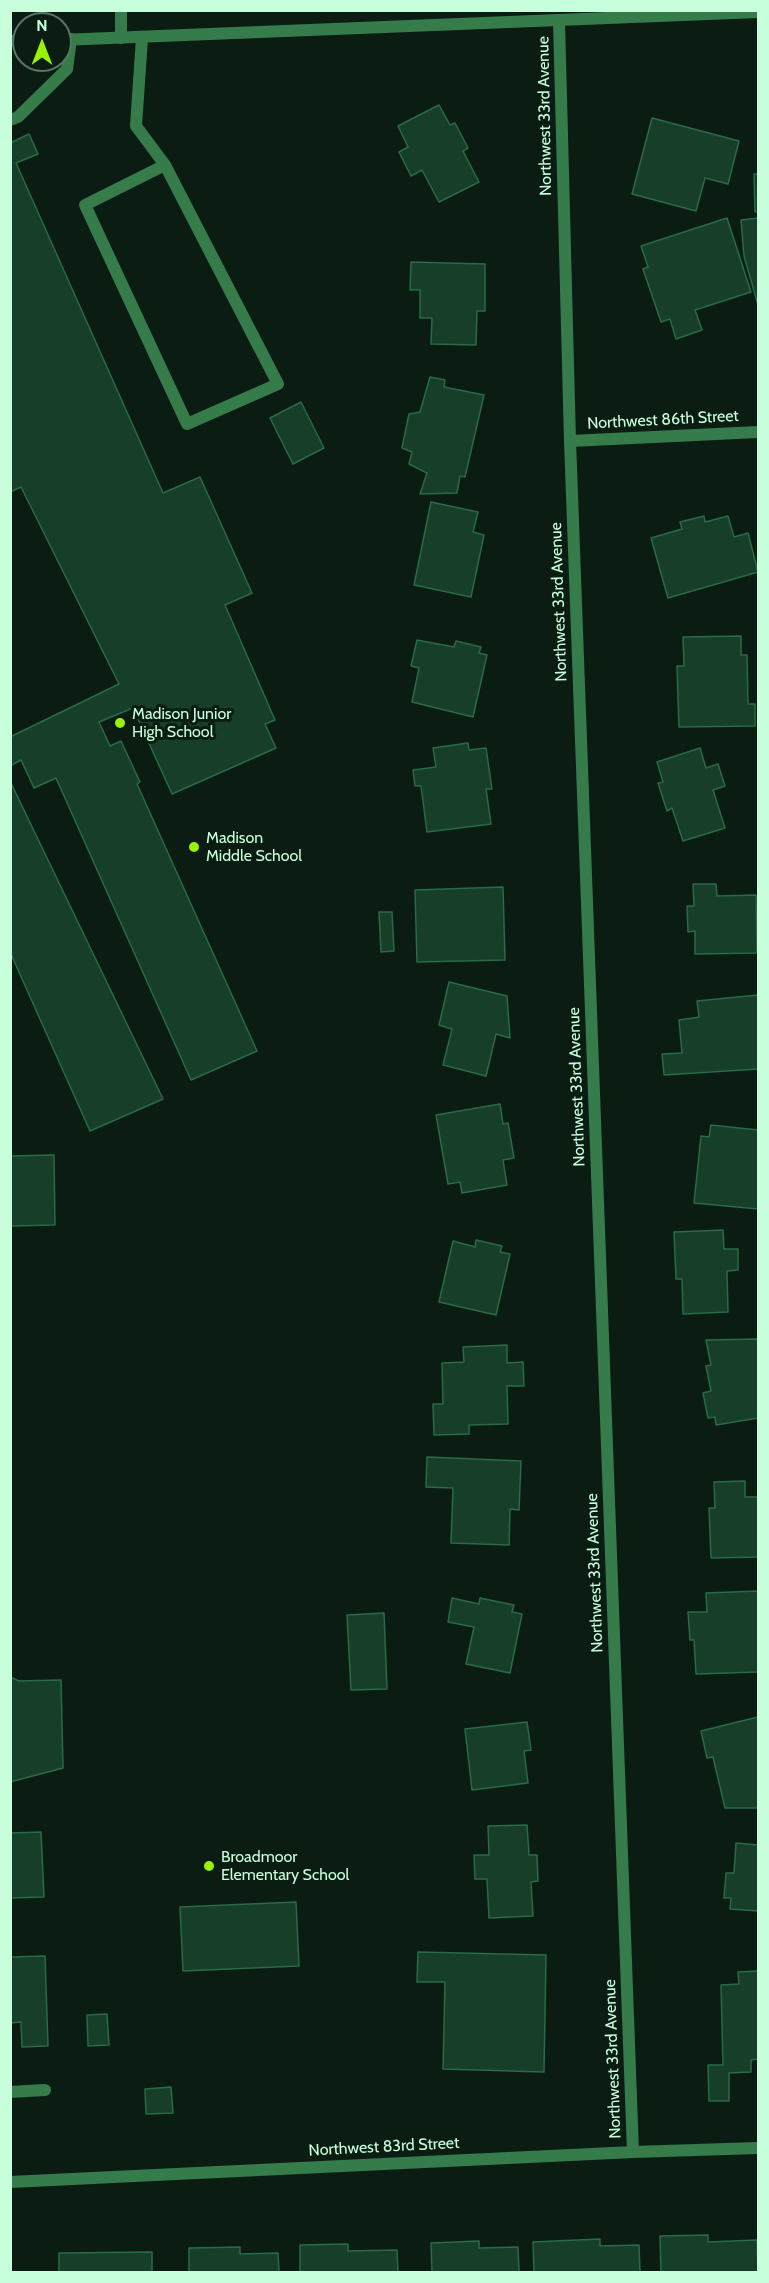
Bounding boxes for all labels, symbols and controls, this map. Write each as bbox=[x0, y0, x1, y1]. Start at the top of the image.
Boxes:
north arrow bbox=[12, 12, 72, 72]
text: N bbox=[36, 16, 48, 35]
street label: Northwest 33rd Avenue bbox=[534, 36, 556, 196]
street label: Northwest 86th Street bbox=[587, 406, 739, 434]
street label: Northwest 33rd Avenue bbox=[547, 522, 571, 682]
place label: Madison Junior High School bbox=[132, 704, 231, 742]
marker: Madison Junior High School bbox=[113, 716, 127, 730]
place label: Madison Middle School bbox=[206, 828, 302, 866]
marker: Madison Middle School bbox=[187, 840, 201, 854]
street label: Northwest 33rd Avenue bbox=[565, 1007, 589, 1167]
street label: Northwest 33rd Avenue bbox=[583, 1493, 607, 1653]
place label: Broadmoor Elementary School bbox=[221, 1847, 349, 1885]
marker: Broadmoor Elementary School bbox=[202, 1859, 216, 1873]
street label: Northwest 33rd Avenue bbox=[601, 1979, 625, 2139]
street label: Northwest 83rd Street bbox=[308, 2133, 460, 2161]

